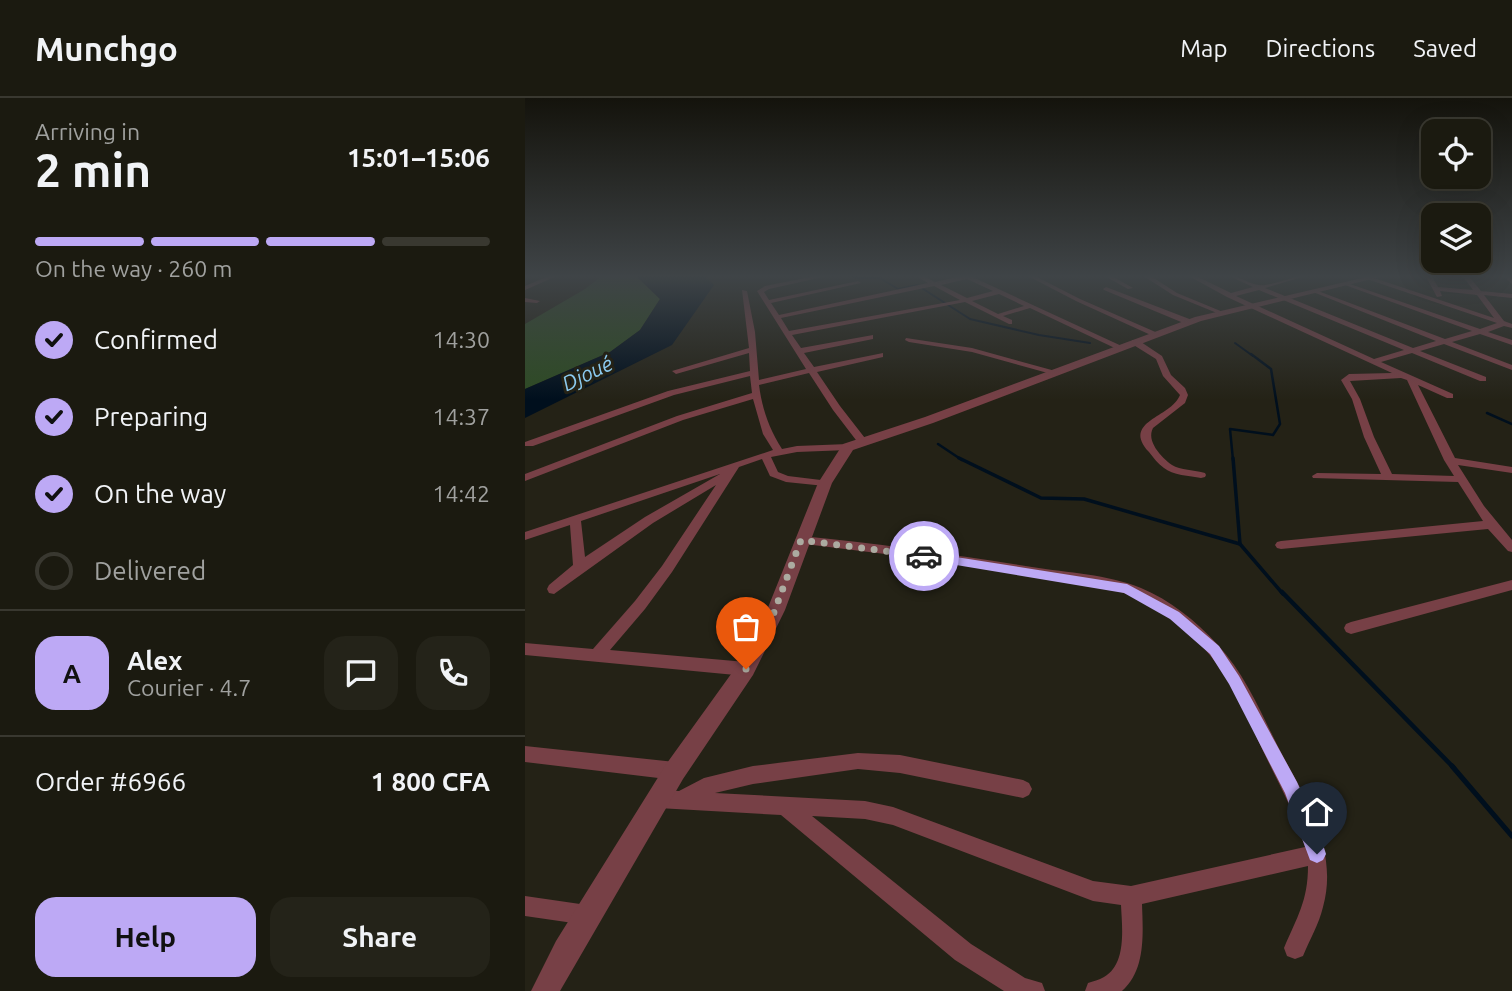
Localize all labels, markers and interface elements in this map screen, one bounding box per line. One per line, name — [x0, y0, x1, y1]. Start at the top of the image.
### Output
text: Munchgo — [35, 30, 178, 67]
text: Map — [1180, 35, 1227, 62]
text: Directions — [1265, 35, 1375, 62]
text: Saved — [1413, 35, 1477, 62]
text: Arriving in — [35, 119, 140, 144]
map controls — [1421, 119, 1491, 273]
button: locate — [1421, 119, 1491, 189]
text: 15:01–15:06 — [347, 143, 490, 172]
text: 2 min — [35, 144, 151, 196]
button: layers — [1421, 203, 1491, 273]
text: On the way · 260 m — [35, 256, 232, 281]
icon: check — [35, 321, 73, 359]
text: Confirmed — [94, 325, 218, 354]
text: 14:30 — [432, 327, 490, 352]
water label: Djoué — [558, 350, 617, 395]
icon: check — [35, 398, 73, 436]
text: Preparing — [94, 402, 208, 431]
text: 14:37 — [432, 404, 490, 429]
icon: check — [35, 475, 73, 513]
text: On the way — [94, 479, 226, 508]
text: 14:42 — [432, 481, 490, 506]
courier — [889, 521, 959, 591]
icon: car — [905, 537, 943, 575]
text: Delivered — [94, 556, 206, 585]
pin — [716, 597, 776, 669]
icon: bag — [727, 608, 765, 646]
button: chat — [324, 636, 398, 710]
button: phone — [416, 636, 490, 710]
text: Alex — [127, 646, 182, 675]
text: A — [63, 659, 81, 688]
text: Courier · 4.7 — [127, 675, 251, 700]
text: Order #6966 — [35, 767, 186, 796]
text: 1 800 CFA — [371, 767, 490, 796]
pin — [1287, 782, 1347, 854]
icon: home — [1298, 793, 1336, 831]
button: Help — [35, 897, 256, 977]
button: Share — [270, 897, 490, 977]

